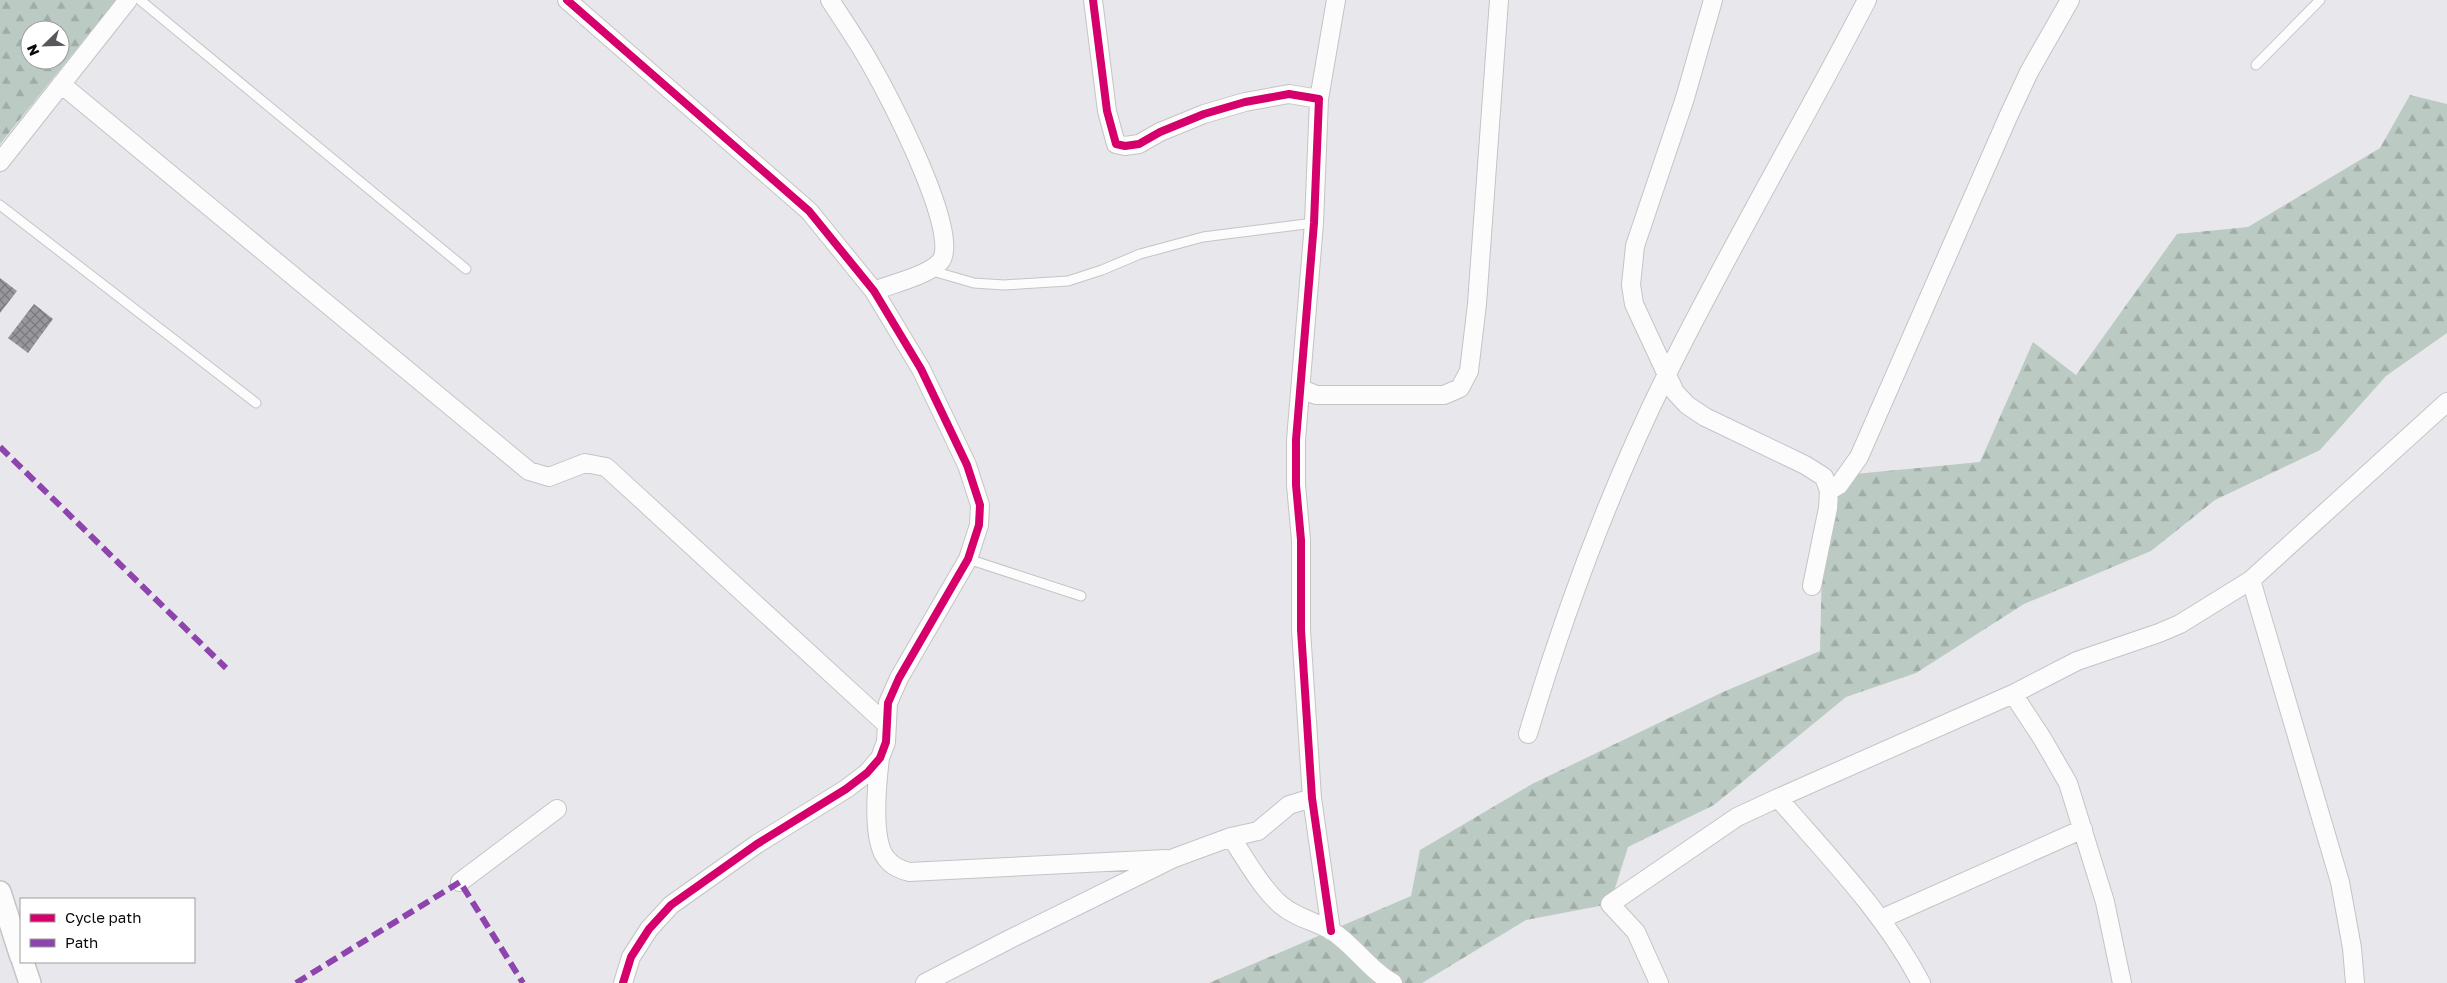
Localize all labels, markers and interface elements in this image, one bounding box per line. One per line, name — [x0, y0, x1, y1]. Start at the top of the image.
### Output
north arrow — [20, 20, 70, 70]
text: N — [23, 42, 42, 58]
legend — [20, 898, 195, 963]
text: Cycle path — [65, 908, 141, 926]
text: Path — [65, 933, 98, 951]

